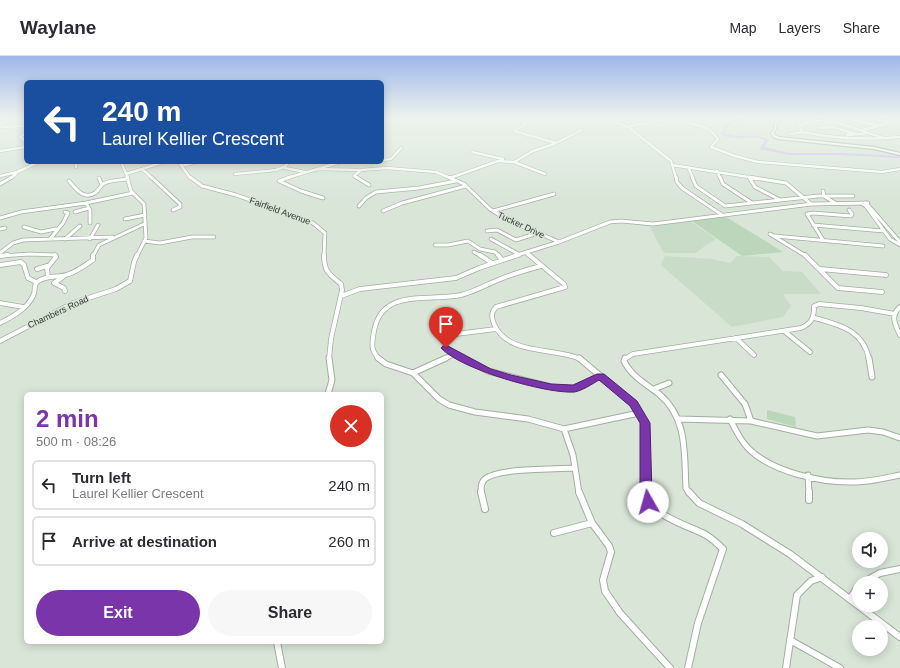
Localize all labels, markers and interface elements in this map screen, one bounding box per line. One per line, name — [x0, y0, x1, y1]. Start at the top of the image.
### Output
text: Waylane — [20, 17, 96, 38]
text: Map — [729, 20, 757, 36]
text: Layers — [779, 20, 821, 36]
text: Share — [843, 20, 880, 36]
icon: left — [36, 96, 88, 148]
text: 240 m — [102, 96, 181, 127]
text: Laurel Kellier Crescent — [102, 129, 284, 149]
street label: Fairfield Avenue — [248, 195, 312, 227]
street label: Tucker Drive — [496, 210, 546, 240]
street label: Chambers Road — [26, 294, 90, 330]
pin — [429, 307, 463, 348]
icon: arrive — [435, 313, 457, 335]
text: 2 min — [36, 405, 99, 432]
button: close — [330, 405, 372, 447]
text: 500 m · 08:26 — [36, 434, 116, 449]
text: Turn left — [72, 469, 131, 486]
icon: left — [38, 474, 60, 496]
text: 240 m — [328, 477, 370, 494]
position arrow — [627, 481, 669, 523]
text: Laurel Kellier Crescent — [72, 486, 204, 501]
icon: arrive — [38, 530, 60, 552]
map controls — [852, 532, 888, 656]
button: sound — [852, 532, 888, 568]
text: Arrive at destination — [72, 533, 217, 550]
text: 260 m — [328, 533, 370, 550]
button: + — [852, 576, 888, 612]
button: Exit — [36, 590, 200, 636]
button: Share — [208, 590, 372, 636]
button: − — [852, 620, 888, 656]

